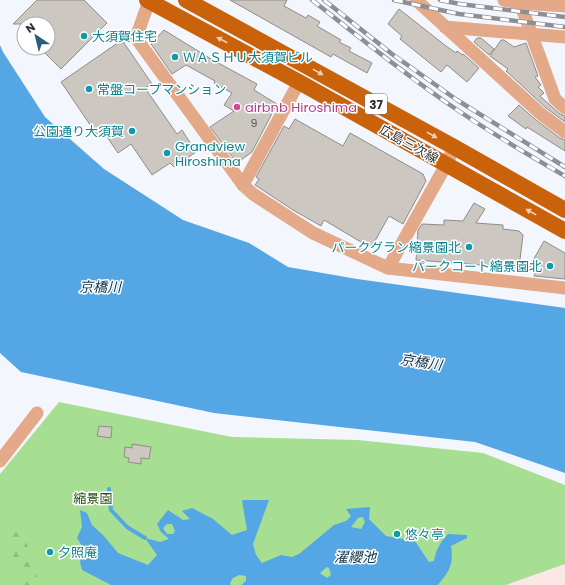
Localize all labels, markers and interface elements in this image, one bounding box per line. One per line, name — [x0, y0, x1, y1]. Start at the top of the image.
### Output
north arrow — [16, 16, 56, 56]
text: N — [22, 19, 38, 37]
place label: 大須賀住宅 — [92, 27, 157, 46]
marker: 大須賀住宅 — [79, 31, 89, 41]
one-way arrow — [216, 37, 228, 44]
place label: ＷＡＳＨＵ大須賀ビル — [183, 48, 313, 67]
marker: ＷＡＳＨＵ大須賀ビル — [170, 52, 180, 62]
one-way arrow — [312, 69, 324, 75]
place label: 常盤コープマンション — [97, 80, 226, 99]
marker: 常盤コープマンション — [84, 84, 94, 94]
road number: 37 — [365, 94, 387, 114]
place label: airbnb Hiroshima — [245, 98, 357, 117]
marker: airbnb Hiroshima — [232, 102, 242, 112]
house number: 9 — [251, 115, 258, 131]
street label: 広島三次線 — [376, 120, 442, 168]
place label: 公園通り大須賀 — [33, 122, 124, 141]
marker: 公園通り大須賀 — [127, 126, 137, 136]
one-way arrow — [426, 131, 438, 138]
place label: Grandview Hiroshima — [175, 137, 245, 171]
marker: Grandview Hiroshima — [162, 148, 172, 158]
one-way arrow — [525, 209, 537, 216]
place label: パークグラン縮景園北 — [332, 238, 461, 257]
marker: パークグラン縮景園北 — [464, 242, 474, 252]
place label: パークコート縮景園北 — [412, 257, 542, 276]
marker: パークコート縮景園北 — [545, 261, 555, 271]
water label: 京橋川 — [79, 277, 123, 297]
water label: 京橋川 — [399, 349, 445, 375]
park label: 縮景園 — [73, 489, 113, 508]
place label: 悠々亭 — [405, 525, 444, 544]
marker: 悠々亭 — [392, 529, 402, 539]
place label: 夕照庵 — [58, 543, 97, 562]
marker: 夕照庵 — [45, 547, 55, 557]
water label: 濯纓池 — [334, 547, 378, 567]

